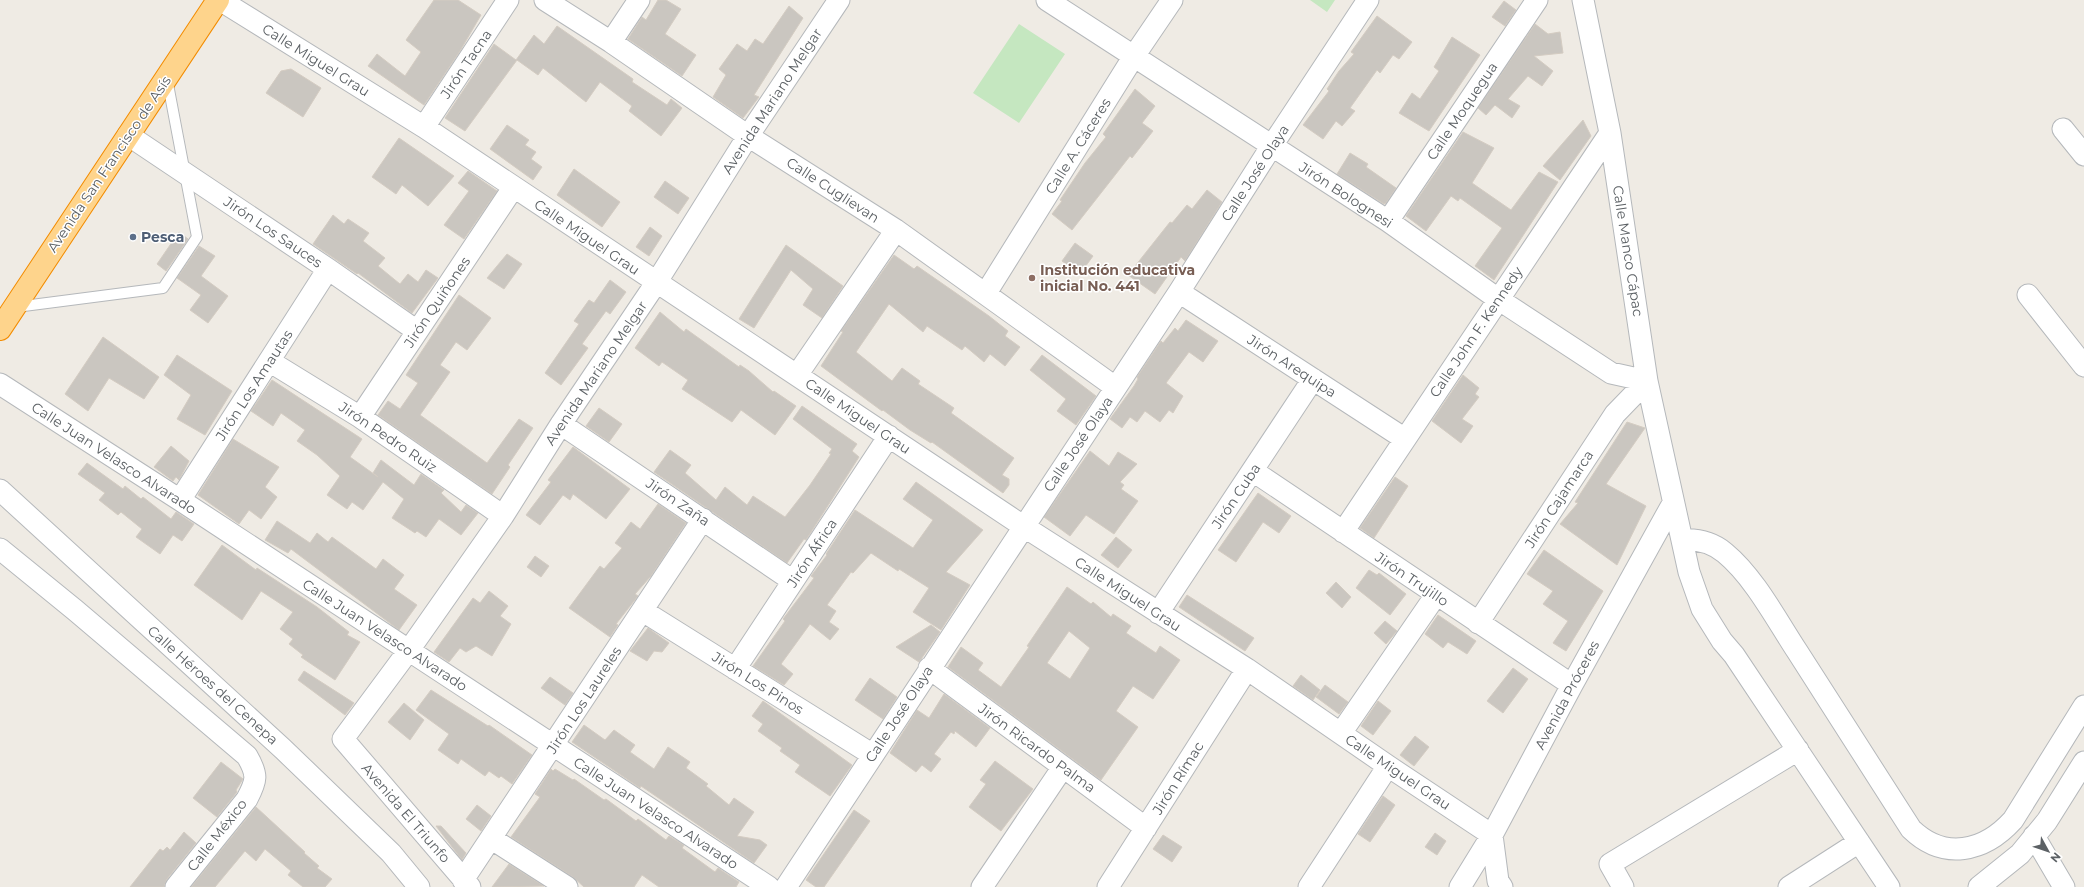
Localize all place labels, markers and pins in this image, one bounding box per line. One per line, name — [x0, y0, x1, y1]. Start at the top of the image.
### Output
place label: Pesca — [141, 228, 184, 246]
marker: Pesca — [128, 232, 138, 242]
place label: Institución educativa inicial No. 441 — [1040, 261, 1195, 295]
marker: Institución educativa inicial No. 441 — [1027, 273, 1037, 283]

